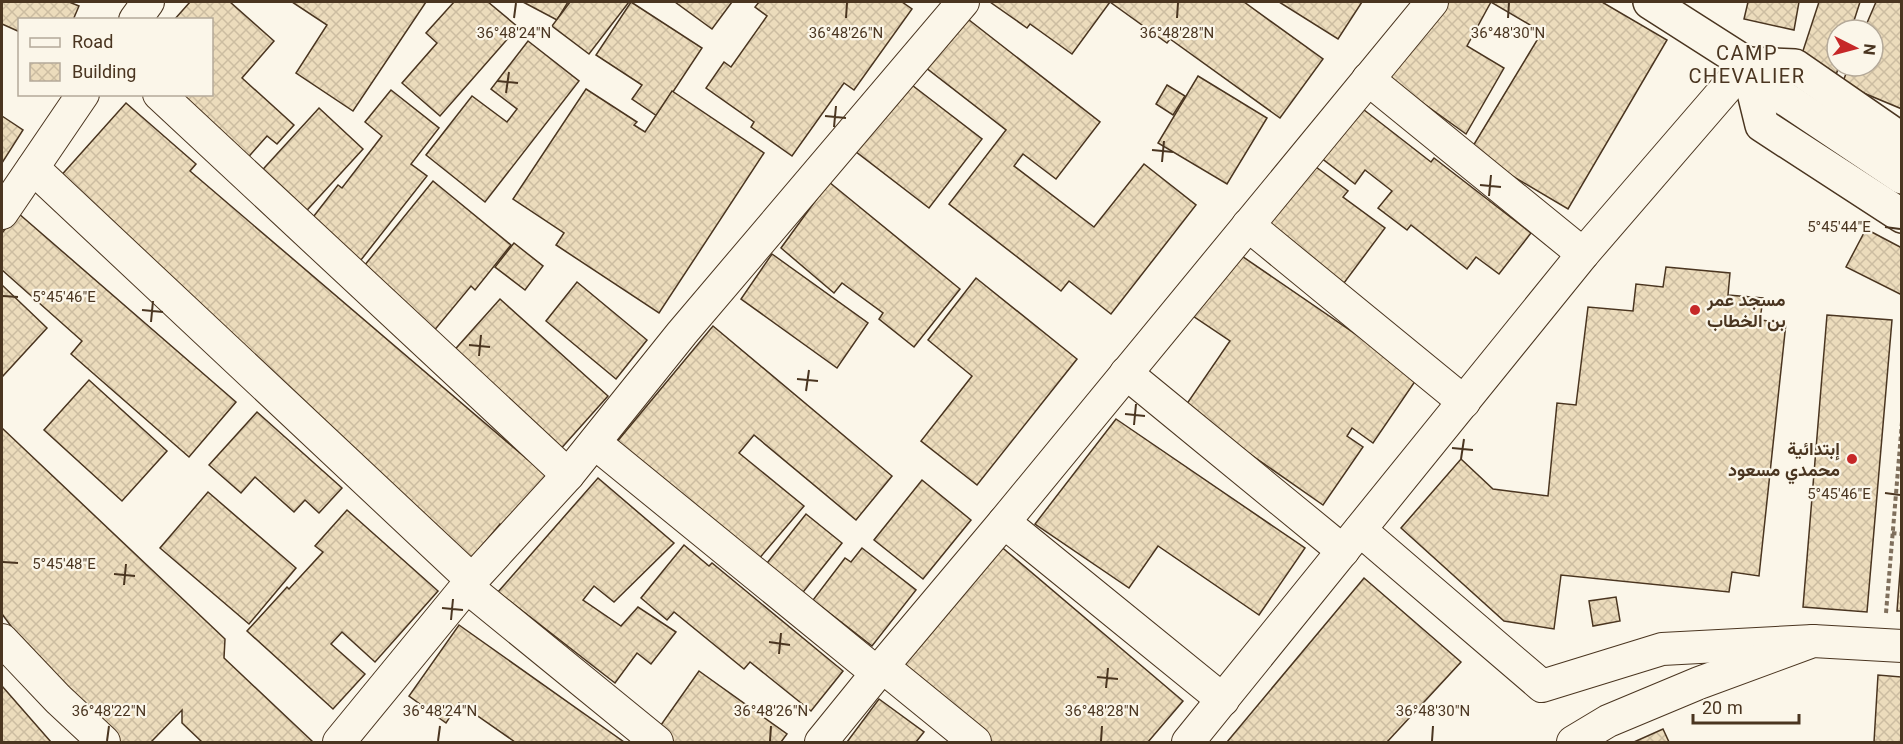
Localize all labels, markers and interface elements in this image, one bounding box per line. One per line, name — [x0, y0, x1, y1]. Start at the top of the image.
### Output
legend — [18, 18, 213, 96]
north arrow — [1825, 18, 1885, 78]
text: 36°48'24"N — [477, 23, 551, 46]
text: 36°48'26"N — [809, 23, 883, 46]
text: 36°48'28"N — [1140, 23, 1214, 46]
text: 36°48'30"N — [1471, 23, 1545, 46]
text: Road — [72, 30, 113, 58]
district label: CAMP CHEVALIER — [1688, 39, 1806, 94]
text: N — [1854, 42, 1880, 56]
text: Building — [72, 60, 136, 88]
text: 5°45'44"E — [1807, 217, 1871, 240]
text: 5°45'46"E — [32, 287, 96, 310]
place label: مسجد عمر بن الخطاب — [1706, 288, 1786, 337]
marker: مسجد عمر بن الخطاب — [1688, 303, 1702, 317]
place label: إبتدائية محمدي مسعود — [1728, 437, 1840, 486]
marker: إبتدائية محمدي مسعود — [1845, 452, 1859, 466]
text: 5°45'46"E — [1807, 484, 1871, 507]
text: 5°45'48"E — [32, 554, 96, 577]
scale bar — [1693, 687, 1800, 725]
text: 20 m — [1702, 696, 1743, 724]
text: 36°48'22"N — [72, 701, 146, 724]
text: 36°48'24"N — [403, 701, 477, 724]
text: 36°48'26"N — [734, 701, 808, 724]
text: 36°48'28"N — [1065, 701, 1139, 724]
text: 36°48'30"N — [1396, 701, 1470, 724]

